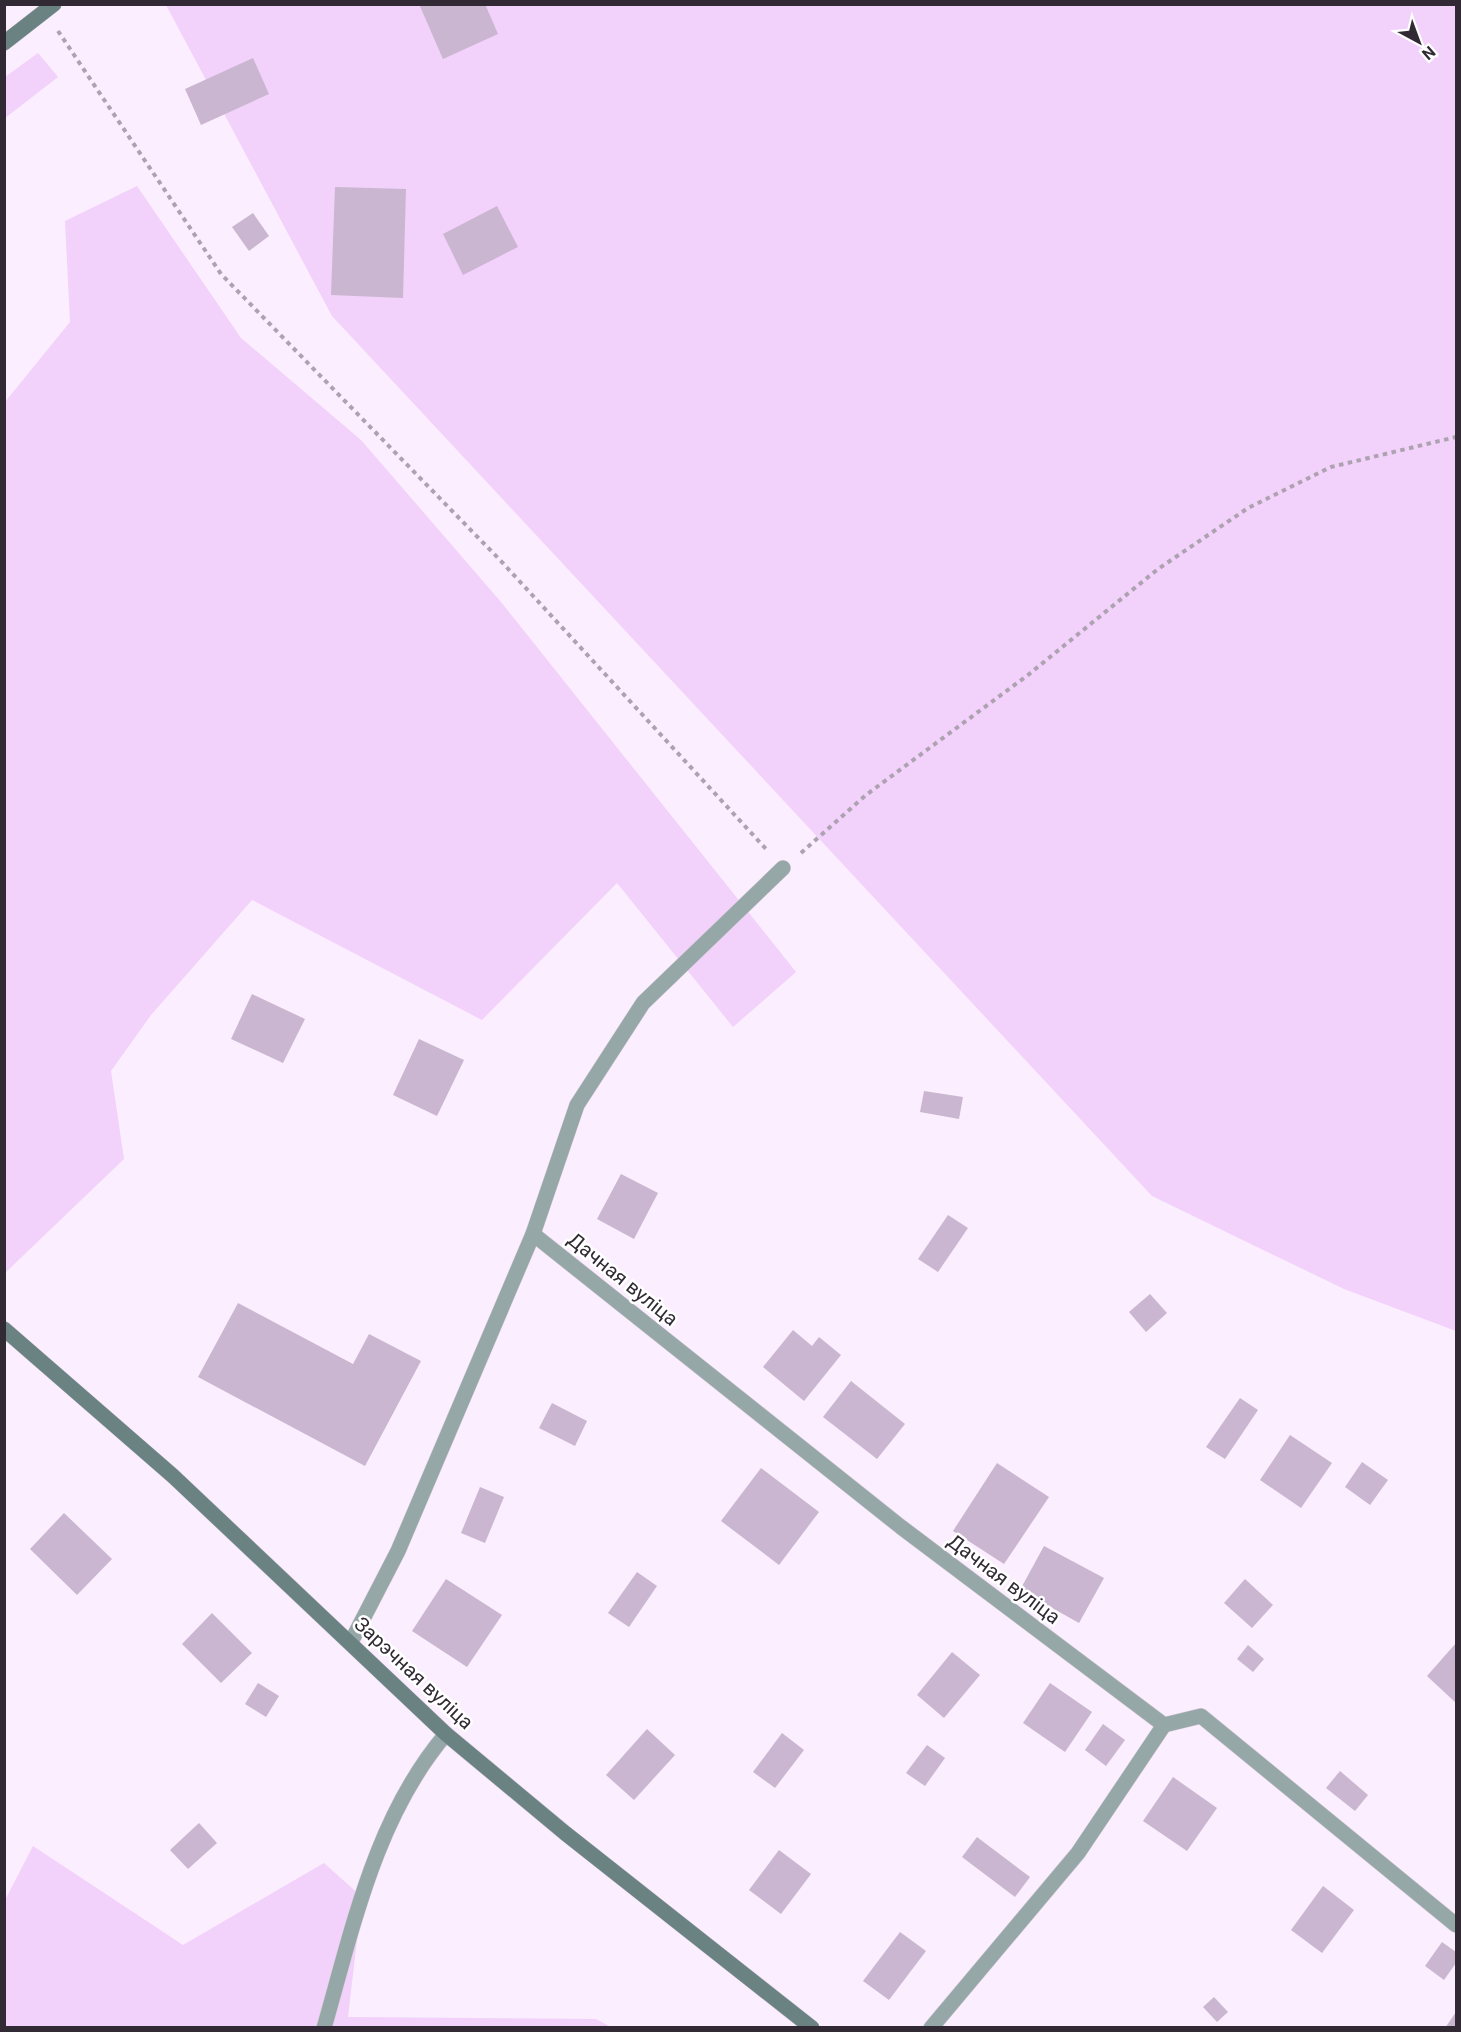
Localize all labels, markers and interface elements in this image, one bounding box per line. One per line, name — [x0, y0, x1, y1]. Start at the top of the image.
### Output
north arrow — [1389, 12, 1449, 72]
text: N — [1418, 42, 1439, 64]
street label: Дачная вуліца — [563, 1227, 683, 1331]
street label: Дачная вуліца — [943, 1529, 1065, 1629]
street label: Зарэчная вуліца — [350, 1612, 478, 1734]

